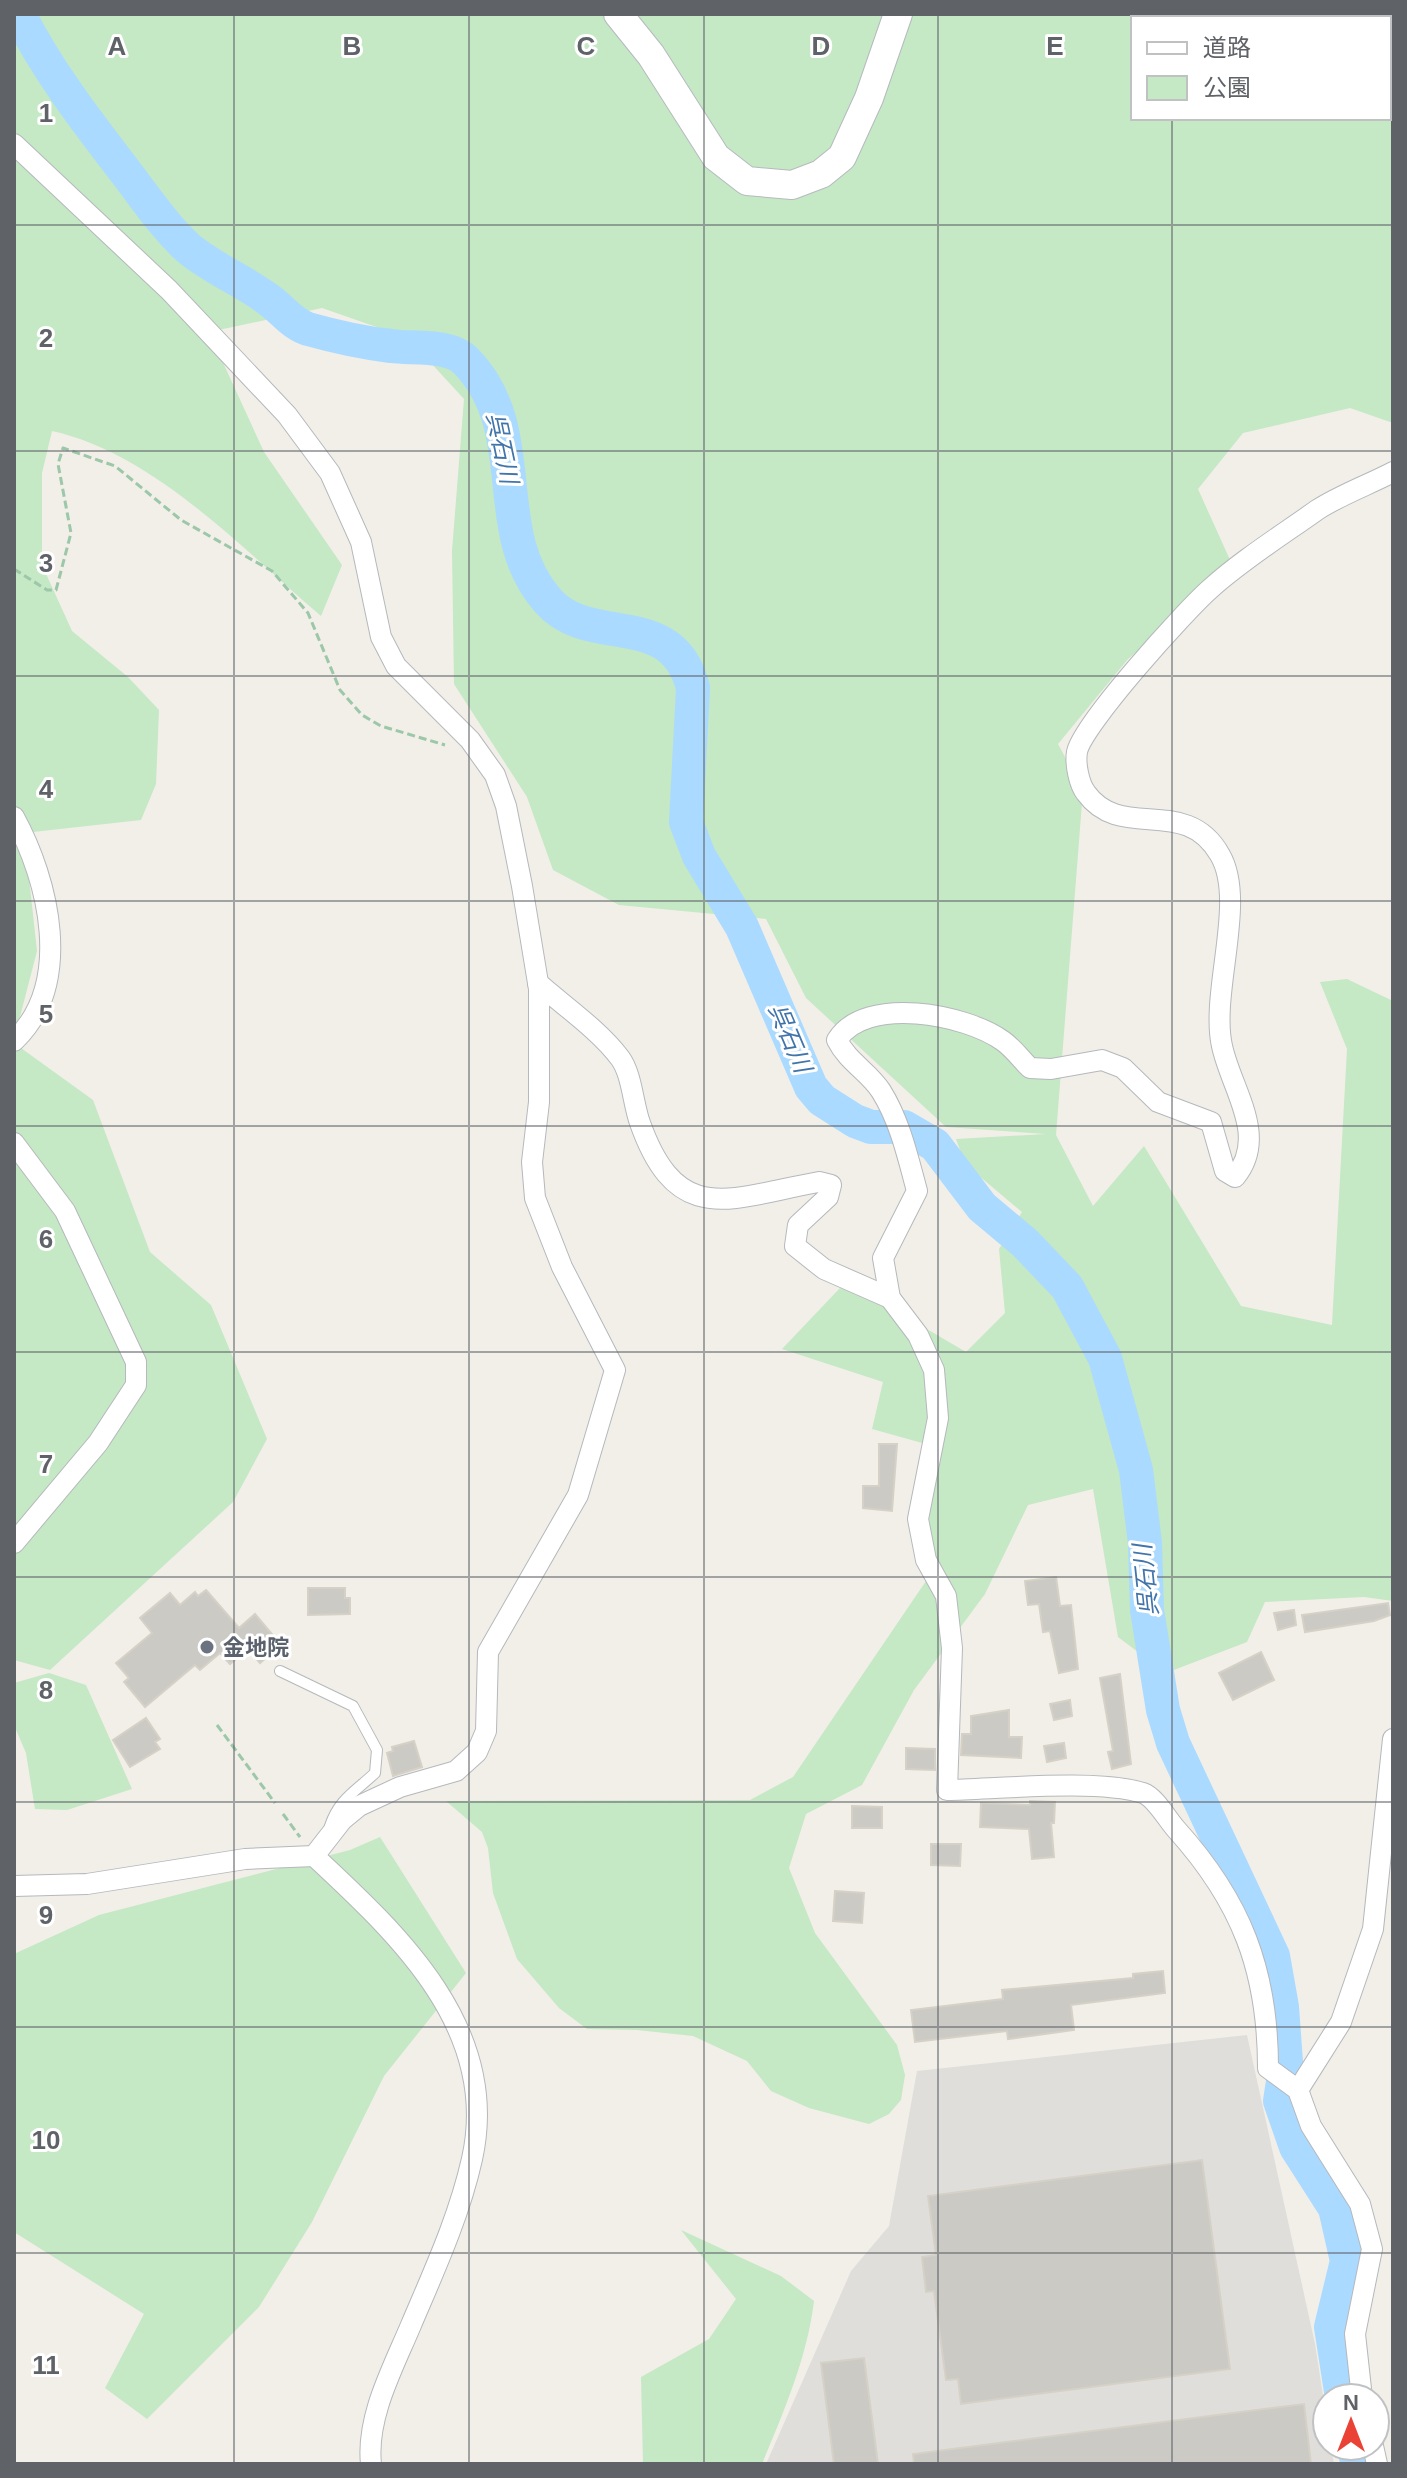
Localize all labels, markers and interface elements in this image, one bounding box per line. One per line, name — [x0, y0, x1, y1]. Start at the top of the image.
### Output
legend — [1131, 16, 1391, 120]
text: A — [108, 31, 127, 61]
text: B — [343, 31, 361, 61]
text: C — [577, 31, 596, 61]
text: D — [812, 31, 830, 61]
text: E — [1046, 31, 1064, 61]
text: 道路 — [1203, 34, 1251, 61]
text: 公園 — [1203, 74, 1251, 101]
text: 1 — [39, 98, 53, 128]
text: 2 — [39, 323, 53, 353]
water label: 呉石川 — [482, 410, 524, 489]
text: 3 — [39, 548, 53, 578]
text: 4 — [39, 774, 54, 804]
text: 5 — [39, 999, 53, 1029]
water label: 呉石川 — [764, 999, 818, 1079]
text: 6 — [39, 1224, 53, 1254]
text: 7 — [39, 1449, 53, 1479]
water label: 呉石川 — [1128, 1540, 1163, 1617]
place label: 金地院 — [223, 1635, 289, 1660]
marker: 金地院 — [198, 1638, 216, 1656]
text: 8 — [39, 1675, 53, 1705]
text: 9 — [39, 1900, 53, 1930]
text: 10 — [32, 2125, 60, 2155]
text: 11 — [32, 2350, 60, 2380]
north arrow — [1311, 2382, 1391, 2462]
text: N — [1343, 2390, 1359, 2415]

